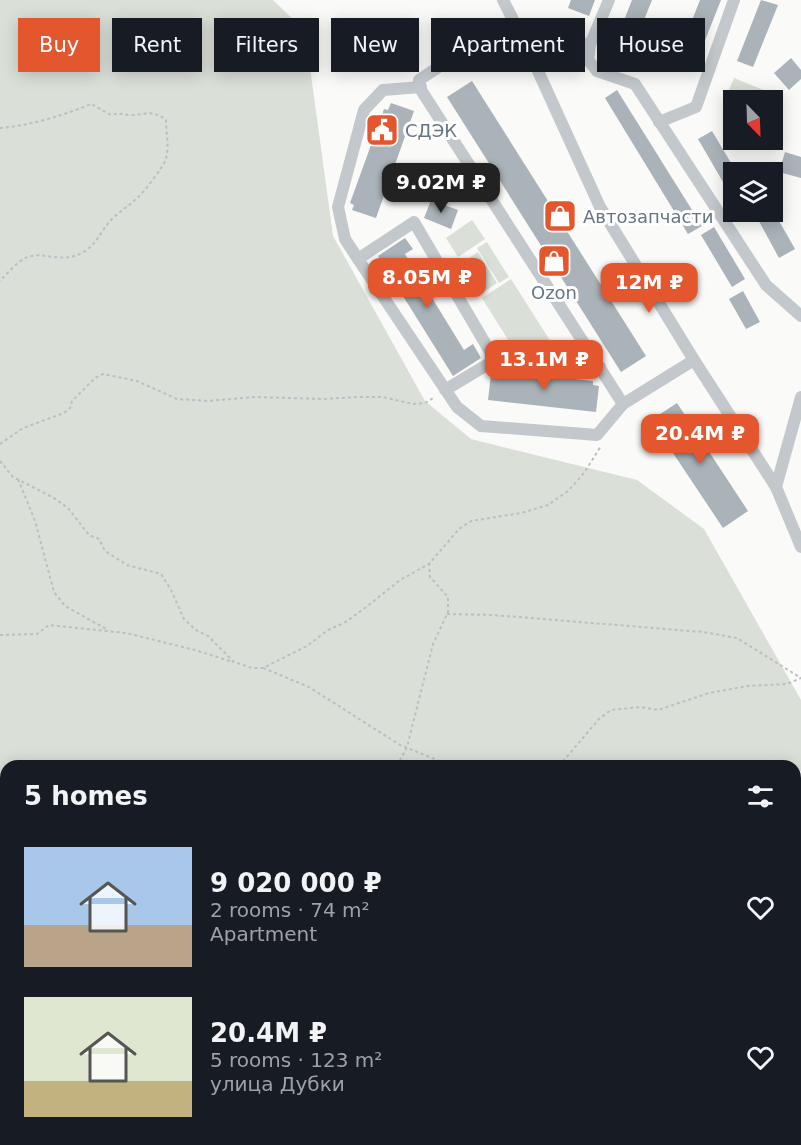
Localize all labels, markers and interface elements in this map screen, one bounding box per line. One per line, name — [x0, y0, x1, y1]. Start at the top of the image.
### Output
chip: Buy — [18, 18, 100, 72]
chip: Rent — [112, 18, 202, 72]
chip: Filters — [214, 18, 319, 72]
chip: New — [331, 18, 419, 72]
chip: Apartment — [431, 18, 585, 72]
chip: House — [597, 18, 705, 72]
north arrow — [723, 90, 783, 150]
map controls — [723, 90, 783, 222]
public building icon: СДЭК — [364, 112, 400, 148]
place label: СДЭК — [405, 120, 457, 141]
button: layers — [723, 162, 783, 222]
pin: 9.02M ₽ — [386, 163, 496, 214]
text: 9.02M ₽ — [396, 170, 486, 194]
shop icon: Автозапчасти — [542, 198, 578, 234]
place label: Автозапчасти — [583, 206, 714, 227]
shop icon: Ozon — [536, 243, 572, 279]
pin: 8.05M ₽ — [372, 258, 482, 309]
pin: 12M ₽ — [607, 263, 691, 314]
text: 8.05M ₽ — [382, 265, 472, 289]
text: 12M ₽ — [615, 270, 683, 294]
place label: Ozon — [531, 282, 577, 303]
pin: 13.1M ₽ — [489, 340, 599, 391]
text: 13.1M ₽ — [499, 347, 589, 371]
pin: 20.4M ₽ — [645, 414, 755, 465]
text: 20.4M ₽ — [655, 421, 745, 445]
icon: filters — [744, 780, 777, 813]
text: 5 homes — [24, 781, 148, 811]
text: 9 020 000 ₽ — [210, 868, 382, 898]
icon: home — [72, 871, 144, 943]
icon: heart — [744, 891, 777, 924]
text: 2 rooms · 74 m² — [210, 898, 370, 922]
text: Apartment — [210, 922, 317, 946]
text: 20.4M ₽ — [210, 1018, 327, 1048]
icon: home — [72, 1021, 144, 1093]
icon: heart — [744, 1041, 777, 1074]
text: 5 rooms · 123 m² — [210, 1048, 382, 1072]
text: улица Дубки — [210, 1072, 345, 1096]

